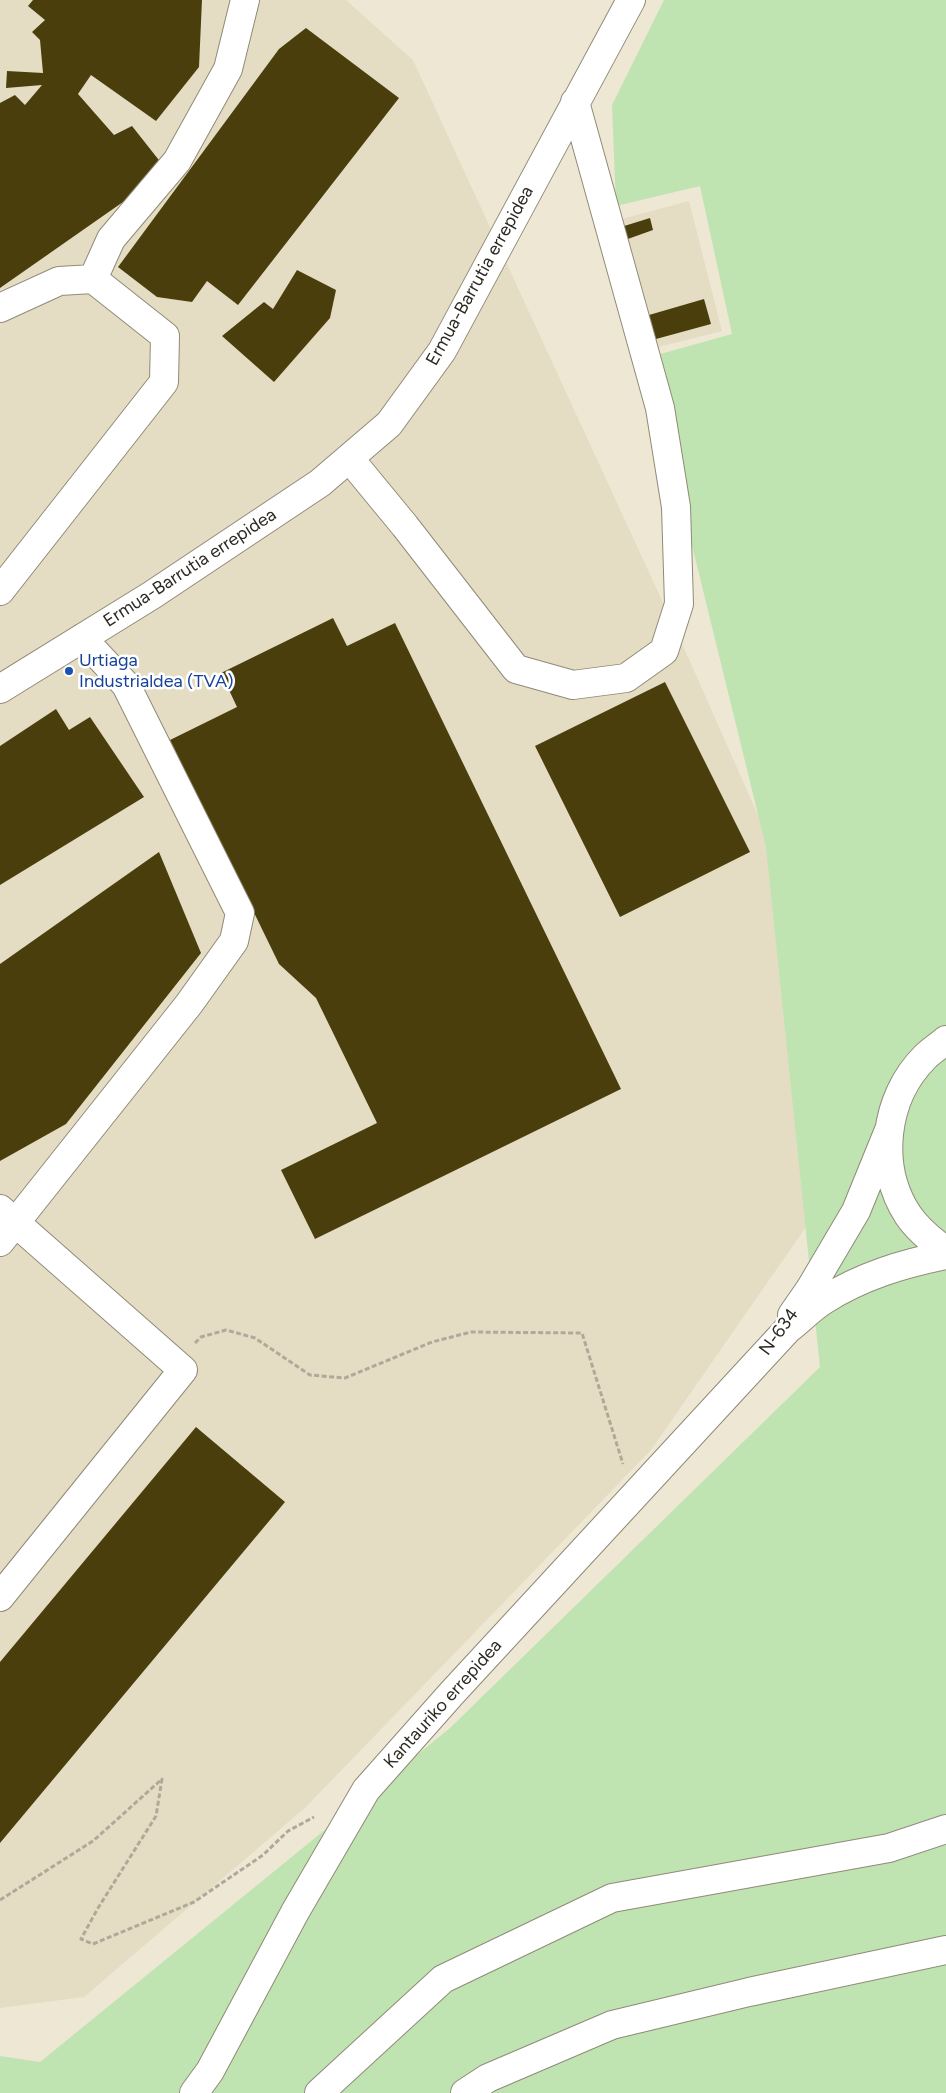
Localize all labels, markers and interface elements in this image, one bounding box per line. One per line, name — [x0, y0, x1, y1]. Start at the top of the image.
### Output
street label: Ermua-Barrutia errepidea — [422, 182, 538, 370]
street label: Ermua-Barrutia errepidea — [99, 504, 281, 632]
place label: Urtiaga Industrialdea (TVA) — [79, 650, 234, 692]
marker: Urtiaga Industrialdea (TVA) — [63, 665, 75, 677]
street label: N-634 — [755, 1304, 803, 1360]
street label: Kantauriko errepidea — [379, 1635, 507, 1773]

